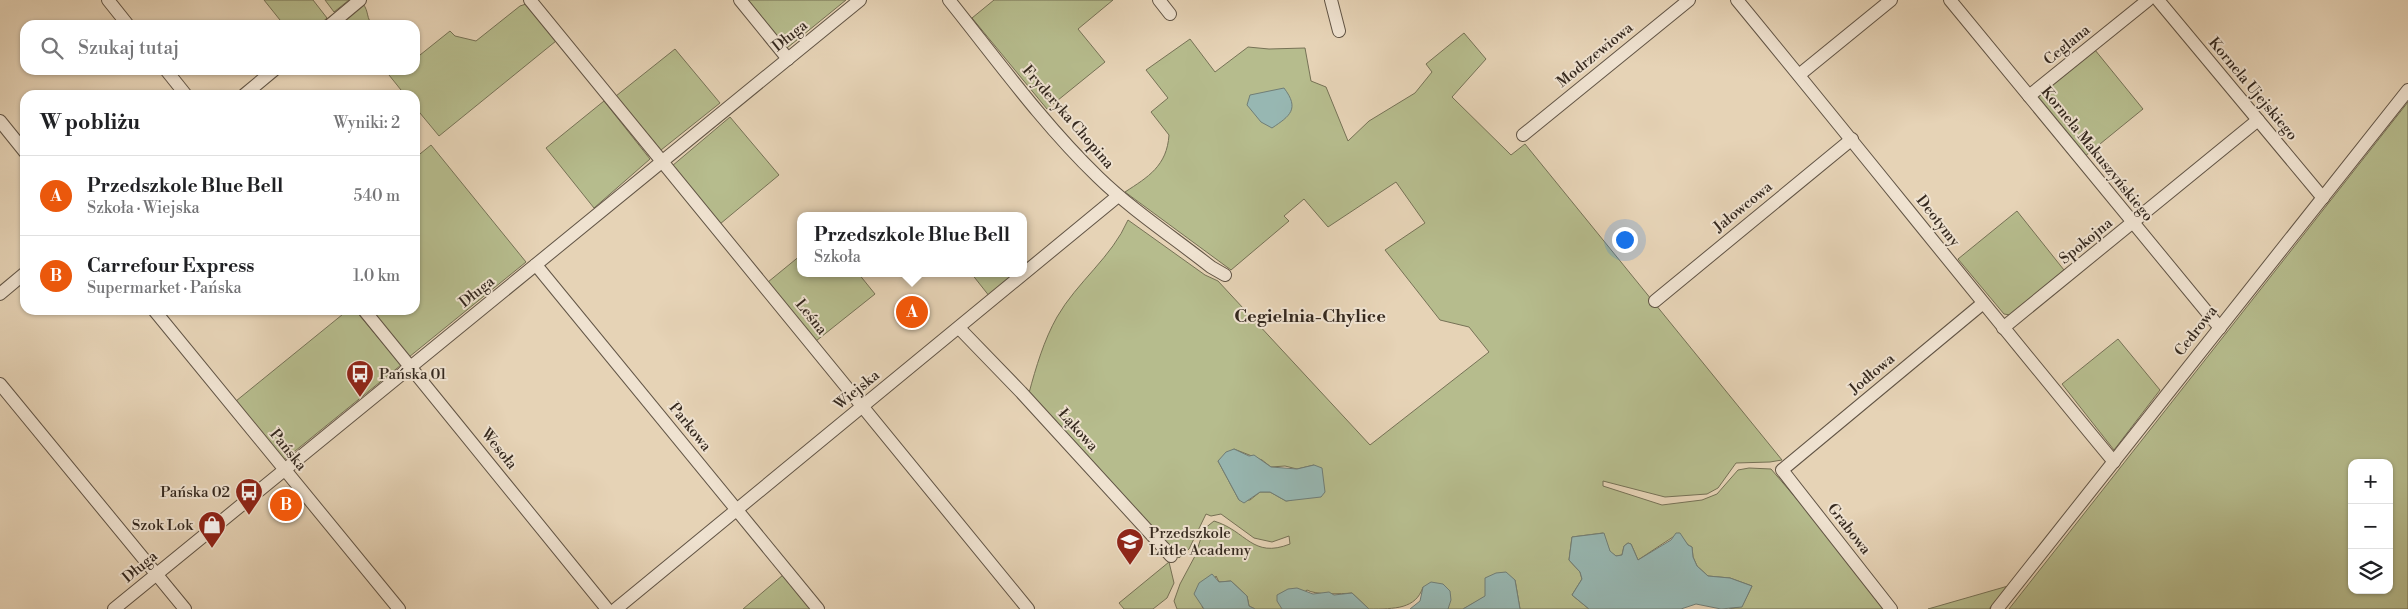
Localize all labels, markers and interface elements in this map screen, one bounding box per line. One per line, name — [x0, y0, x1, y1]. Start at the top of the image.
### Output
street label: Długa — [768, 16, 812, 56]
street label: Modrzewiowa — [1553, 18, 1637, 92]
search box — [20, 20, 420, 75]
street label: Ceglana — [2040, 20, 2094, 69]
icon: search — [38, 34, 66, 62]
street label: Kornela Ujejskiego — [2204, 34, 2302, 144]
text: Szukaj tutaj — [78, 36, 179, 60]
street label: Fryderyka Chopina — [1018, 61, 1118, 173]
street label: Kornela Makuszyńskiego — [2037, 83, 2157, 225]
text: W pobliżu — [40, 110, 140, 136]
text: Wyniki: 2 — [334, 113, 400, 133]
text: Przedszkole Blue Bell — [87, 174, 283, 198]
street label: Jałowcowa — [1709, 177, 1777, 237]
text: A — [50, 186, 62, 206]
text: 540 m — [353, 186, 400, 206]
street label: Deotymy — [1912, 191, 1965, 251]
text: Szkoła · Wiejska — [87, 198, 200, 218]
popup — [797, 212, 1027, 277]
street label: Spokojna — [2055, 213, 2117, 268]
text: Przedszkole Blue Bell — [814, 223, 1010, 247]
your location — [1612, 227, 1638, 253]
text: Szkoła — [814, 247, 861, 267]
text: Carrefour Express — [87, 254, 255, 278]
text: B — [50, 266, 62, 286]
text: 1.0 km — [353, 266, 400, 286]
street label: Długa — [455, 272, 499, 312]
text: Supermarket · Pańska — [87, 278, 242, 298]
pin: A — [896, 293, 928, 331]
street label: Leśna — [791, 295, 831, 339]
street label: Cedrowa — [2170, 302, 2222, 360]
district label: Cegielnia-Chylice — [1234, 305, 1386, 328]
street label: Jodłowa — [1844, 349, 1899, 399]
bus stop icon: Pańska 01 — [345, 359, 375, 398]
place label: Pańska 01 — [379, 365, 447, 384]
street label: Wiejska — [830, 366, 884, 415]
street label: Parkowa — [665, 399, 716, 456]
street label: Łąkowa — [1054, 405, 1103, 456]
street label: Wesoła — [476, 424, 522, 474]
street label: Pańska — [265, 425, 311, 475]
map controls — [2348, 459, 2393, 594]
button: + — [2348, 459, 2393, 504]
bus stop icon: Pańska 02 — [234, 477, 264, 516]
place label: Pańska 02 — [160, 483, 230, 502]
pin: B — [270, 486, 302, 524]
street label: Grabowa — [1823, 500, 1875, 559]
button: − — [2348, 504, 2393, 549]
shop icon: Szok Lok — [197, 510, 227, 549]
place label: Szok Lok — [132, 516, 194, 535]
place label: Przedszkole Little Academy — [1149, 524, 1252, 560]
school or university icon: Przedszkole Little Academy — [1115, 527, 1145, 566]
street label: Długa — [119, 547, 162, 587]
button: layers — [2348, 549, 2393, 594]

